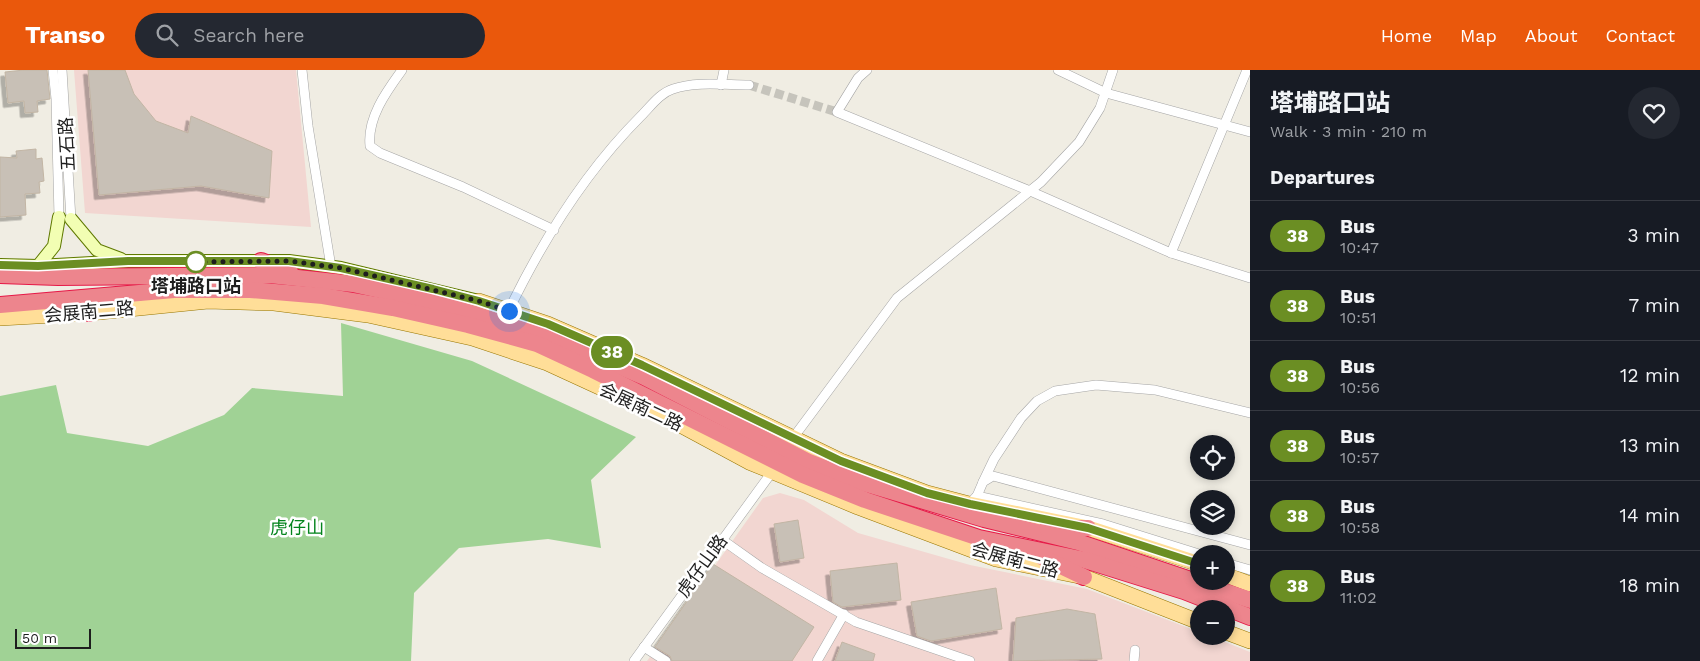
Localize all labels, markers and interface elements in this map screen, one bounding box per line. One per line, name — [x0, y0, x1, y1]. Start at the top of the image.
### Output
search box — [135, 13, 485, 58]
text: Transo — [25, 21, 105, 49]
icon: search — [153, 21, 181, 49]
text: Search here — [193, 24, 305, 47]
text: Home — [1381, 25, 1432, 46]
text: Map — [1460, 25, 1497, 46]
text: About — [1525, 25, 1577, 46]
text: Contact — [1605, 25, 1675, 46]
button: heart — [1628, 87, 1680, 139]
text: 塔埔路口站 — [1270, 89, 1390, 117]
street label: 五石路 — [55, 117, 78, 172]
text: Walk · 3 min · 210 m — [1270, 122, 1427, 141]
text: Departures — [1270, 166, 1375, 189]
text: Bus — [1340, 215, 1375, 238]
text: 3 min — [1628, 224, 1680, 247]
text: 38 — [1287, 225, 1308, 246]
text: 10:47 — [1340, 238, 1379, 257]
marker: 塔埔路口站 — [185, 251, 207, 273]
place label: 塔埔路口站 — [151, 275, 241, 296]
text: Bus — [1340, 285, 1375, 308]
text: 7 min — [1629, 294, 1680, 317]
text: 38 — [1287, 295, 1308, 316]
street label: 会展南二路 — [43, 297, 135, 326]
your location — [497, 299, 522, 324]
text: 10:51 — [1340, 308, 1376, 327]
line badge: 38 — [590, 336, 634, 368]
text: 38 — [601, 341, 623, 362]
text: Bus — [1340, 355, 1375, 378]
text: 12 min — [1620, 364, 1680, 387]
text: 38 — [1287, 365, 1308, 386]
street label: 会展南二路 — [596, 378, 686, 435]
text: 10:56 — [1340, 378, 1380, 397]
text: Bus — [1340, 425, 1375, 448]
text: 13 min — [1620, 434, 1680, 457]
map controls — [1190, 435, 1235, 645]
button: locate — [1190, 435, 1235, 480]
text: 38 — [1287, 435, 1308, 456]
text: 10:57 — [1340, 448, 1379, 467]
button: layers — [1190, 490, 1235, 535]
text: Bus — [1340, 495, 1375, 518]
text: 14 min — [1620, 504, 1680, 527]
text: 38 — [1287, 505, 1308, 526]
park label: 虎仔山 — [270, 517, 324, 538]
text: 10:58 — [1340, 518, 1380, 537]
street label: 虎仔山路 — [672, 530, 731, 601]
street label: 会展南二路 — [969, 538, 1061, 581]
button: + — [1190, 545, 1235, 590]
text: Bus — [1340, 565, 1375, 588]
text: 18 min — [1619, 574, 1680, 597]
text: 38 — [1287, 575, 1308, 596]
text: 11:02 — [1340, 588, 1377, 607]
button: − — [1190, 600, 1235, 645]
scale bar — [15, 626, 91, 649]
text: 50 m — [22, 630, 57, 646]

